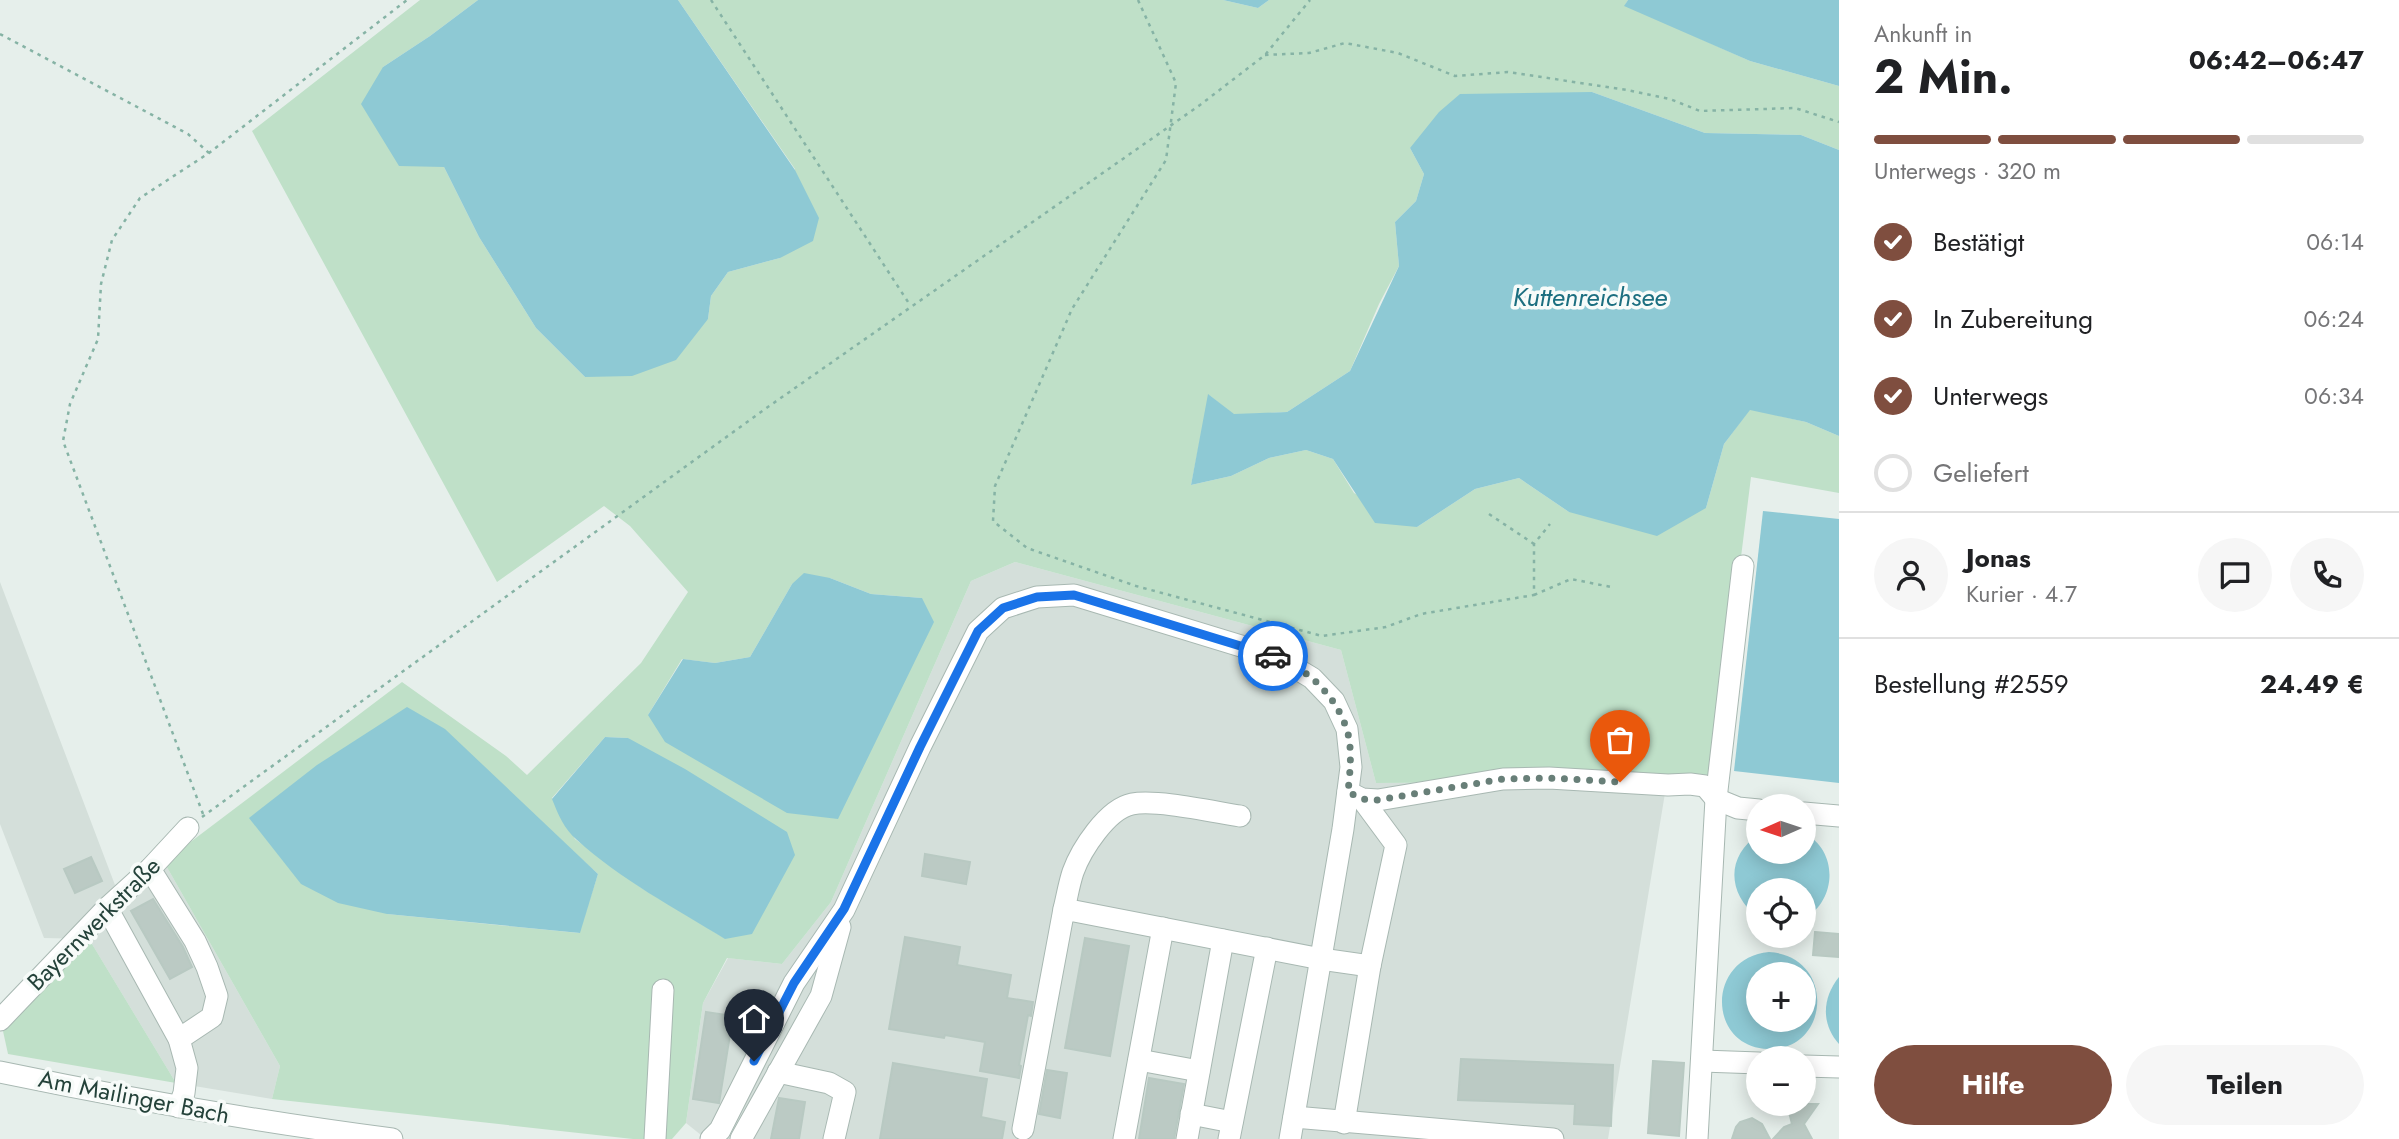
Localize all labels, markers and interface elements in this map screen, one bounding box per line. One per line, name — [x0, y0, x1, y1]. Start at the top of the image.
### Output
text: Ankunft in — [1874, 17, 1972, 51]
text: 06:42–06:47 — [2189, 41, 2364, 79]
text: 2 Min. — [1874, 44, 2013, 110]
text: Unterwegs · 320 m — [1874, 154, 2061, 188]
icon: check — [1874, 223, 1912, 261]
text: Bestätigt — [1933, 223, 2024, 261]
text: 06:14 — [2306, 225, 2364, 259]
water label: Kuttenreichsee — [1513, 278, 1667, 316]
icon: check — [1874, 300, 1912, 338]
text: In Zubereitung — [1933, 300, 2093, 338]
text: 06:24 — [2304, 302, 2364, 336]
icon: check — [1874, 377, 1912, 415]
text: Unterwegs — [1933, 377, 2048, 415]
text: 06:34 — [2304, 379, 2364, 413]
text: Geliefert — [1933, 454, 2029, 492]
button: person — [1874, 538, 1948, 612]
button: chat — [2198, 538, 2272, 612]
button: phone — [2290, 538, 2364, 612]
text: Jonas — [1966, 539, 2031, 577]
text: Kurier · 4.7 — [1966, 577, 2077, 611]
courier — [1238, 621, 1308, 691]
icon: car — [1254, 637, 1292, 675]
text: Bestellung #2559 — [1874, 665, 2069, 703]
text: 24.49 € — [2260, 665, 2364, 703]
pin — [1590, 710, 1650, 782]
icon: bag — [1601, 721, 1639, 759]
north arrow — [1746, 794, 1816, 864]
map controls — [1746, 794, 1816, 1116]
street label: Bayernwerkstraße — [19, 849, 168, 998]
button: locate — [1746, 878, 1816, 948]
button: + — [1746, 962, 1816, 1032]
pin — [724, 989, 784, 1061]
icon: home — [735, 1000, 773, 1038]
button: Hilfe — [1874, 1045, 2112, 1125]
button: Teilen — [2126, 1045, 2364, 1125]
button: − — [1746, 1046, 1816, 1116]
street label: Am Mailinger Bach — [36, 1061, 233, 1132]

